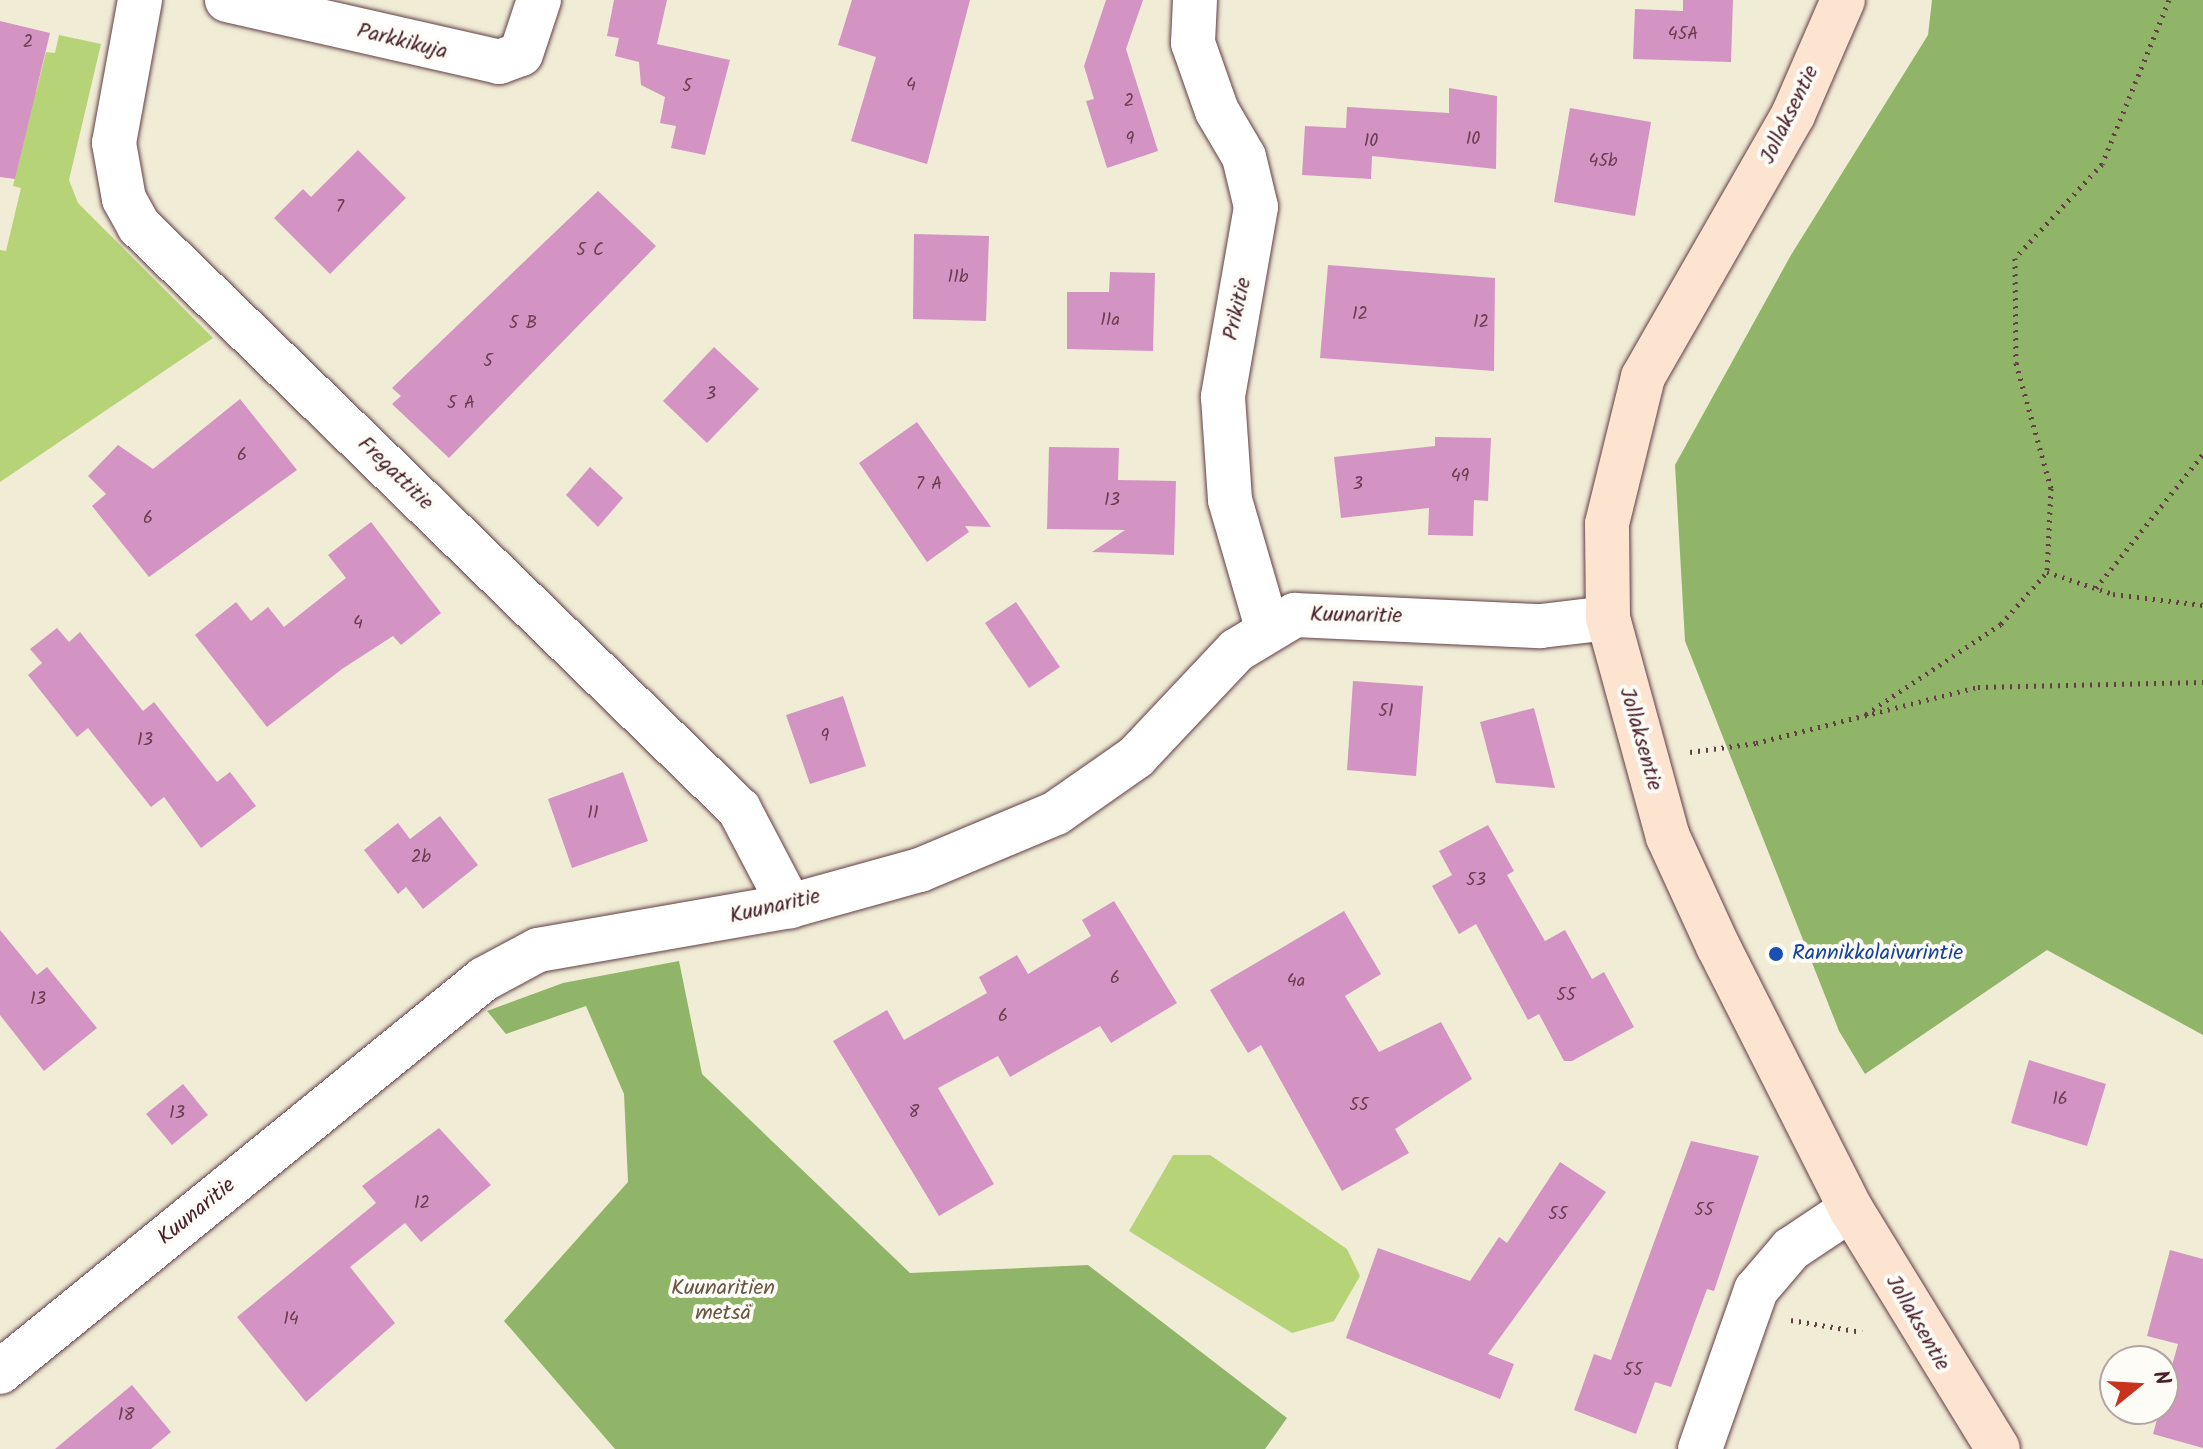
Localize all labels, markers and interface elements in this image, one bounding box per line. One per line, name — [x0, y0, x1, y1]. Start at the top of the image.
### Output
street label: Parkkikuja — [354, 18, 450, 66]
house number: 45A — [1668, 24, 1698, 46]
house number: 2 — [23, 32, 33, 54]
street label: Jollaksentie — [1755, 61, 1825, 169]
house number: 4 — [906, 75, 916, 97]
house number: 5 — [682, 76, 692, 98]
house number: 2 — [1124, 91, 1134, 113]
house number: 9 — [1126, 129, 1134, 151]
house number: 10 — [1466, 129, 1480, 151]
house number: 10 — [1364, 131, 1378, 153]
house number: 45b — [1588, 151, 1618, 173]
house number: 7 — [336, 197, 344, 219]
house number: 5 C — [576, 240, 604, 262]
house number: 11b — [948, 267, 968, 289]
street label: Prikitie — [1218, 275, 1258, 343]
house number: 12 — [1352, 304, 1368, 326]
house number: 11a — [1100, 310, 1120, 332]
house number: 12 — [1473, 312, 1489, 334]
house number: 5 B — [509, 313, 537, 335]
house number: 5 — [483, 351, 493, 373]
house number: 3 — [706, 384, 716, 406]
house number: 5 A — [447, 393, 475, 415]
street label: Fregattitie — [352, 431, 438, 517]
house number: 6 — [237, 445, 247, 467]
house number: 49 — [1451, 466, 1469, 488]
house number: 7 A — [916, 474, 942, 496]
house number: 3 — [1353, 474, 1363, 496]
house number: 13 — [1104, 490, 1120, 512]
house number: 6 — [143, 508, 153, 530]
street label: Kuunaritie — [1310, 602, 1402, 630]
house number: 4 — [353, 613, 363, 635]
street label: Jollaksentie — [1613, 684, 1667, 794]
house number: 51 — [1378, 701, 1394, 723]
house number: 9 — [821, 726, 829, 748]
house number: 13 — [137, 730, 153, 752]
house number: 11 — [587, 803, 599, 825]
house number: 2b — [411, 847, 431, 869]
house number: 53 — [1466, 870, 1486, 892]
street label: Kuunaritie — [727, 884, 823, 930]
place label: Rannikkolaivurintie — [1792, 941, 1963, 967]
marker: Rannikkolaivurintie — [1767, 945, 1785, 963]
house number: 6 — [1110, 968, 1120, 990]
house number: 4a — [1287, 971, 1305, 993]
house number: 55 — [1556, 985, 1576, 1007]
house number: 13 — [30, 989, 46, 1011]
house number: 6 — [998, 1006, 1008, 1028]
house number: 16 — [2052, 1089, 2068, 1111]
house number: 55 — [1349, 1095, 1369, 1117]
house number: 8 — [909, 1102, 919, 1124]
house number: 13 — [169, 1103, 185, 1125]
street label: Kuunaritie — [153, 1173, 241, 1251]
house number: 12 — [414, 1193, 430, 1215]
house number: 55 — [1694, 1200, 1714, 1222]
house number: 55 — [1548, 1204, 1568, 1226]
street label: Jollaksentie — [1879, 1270, 1955, 1376]
park label: Kuunaritien metsä — [671, 1275, 775, 1326]
house number: 14 — [283, 1309, 299, 1331]
north arrow — [2099, 1345, 2179, 1425]
house number: 55 — [1623, 1360, 1643, 1382]
text: N — [2142, 1366, 2179, 1390]
house number: 18 — [118, 1405, 134, 1427]

